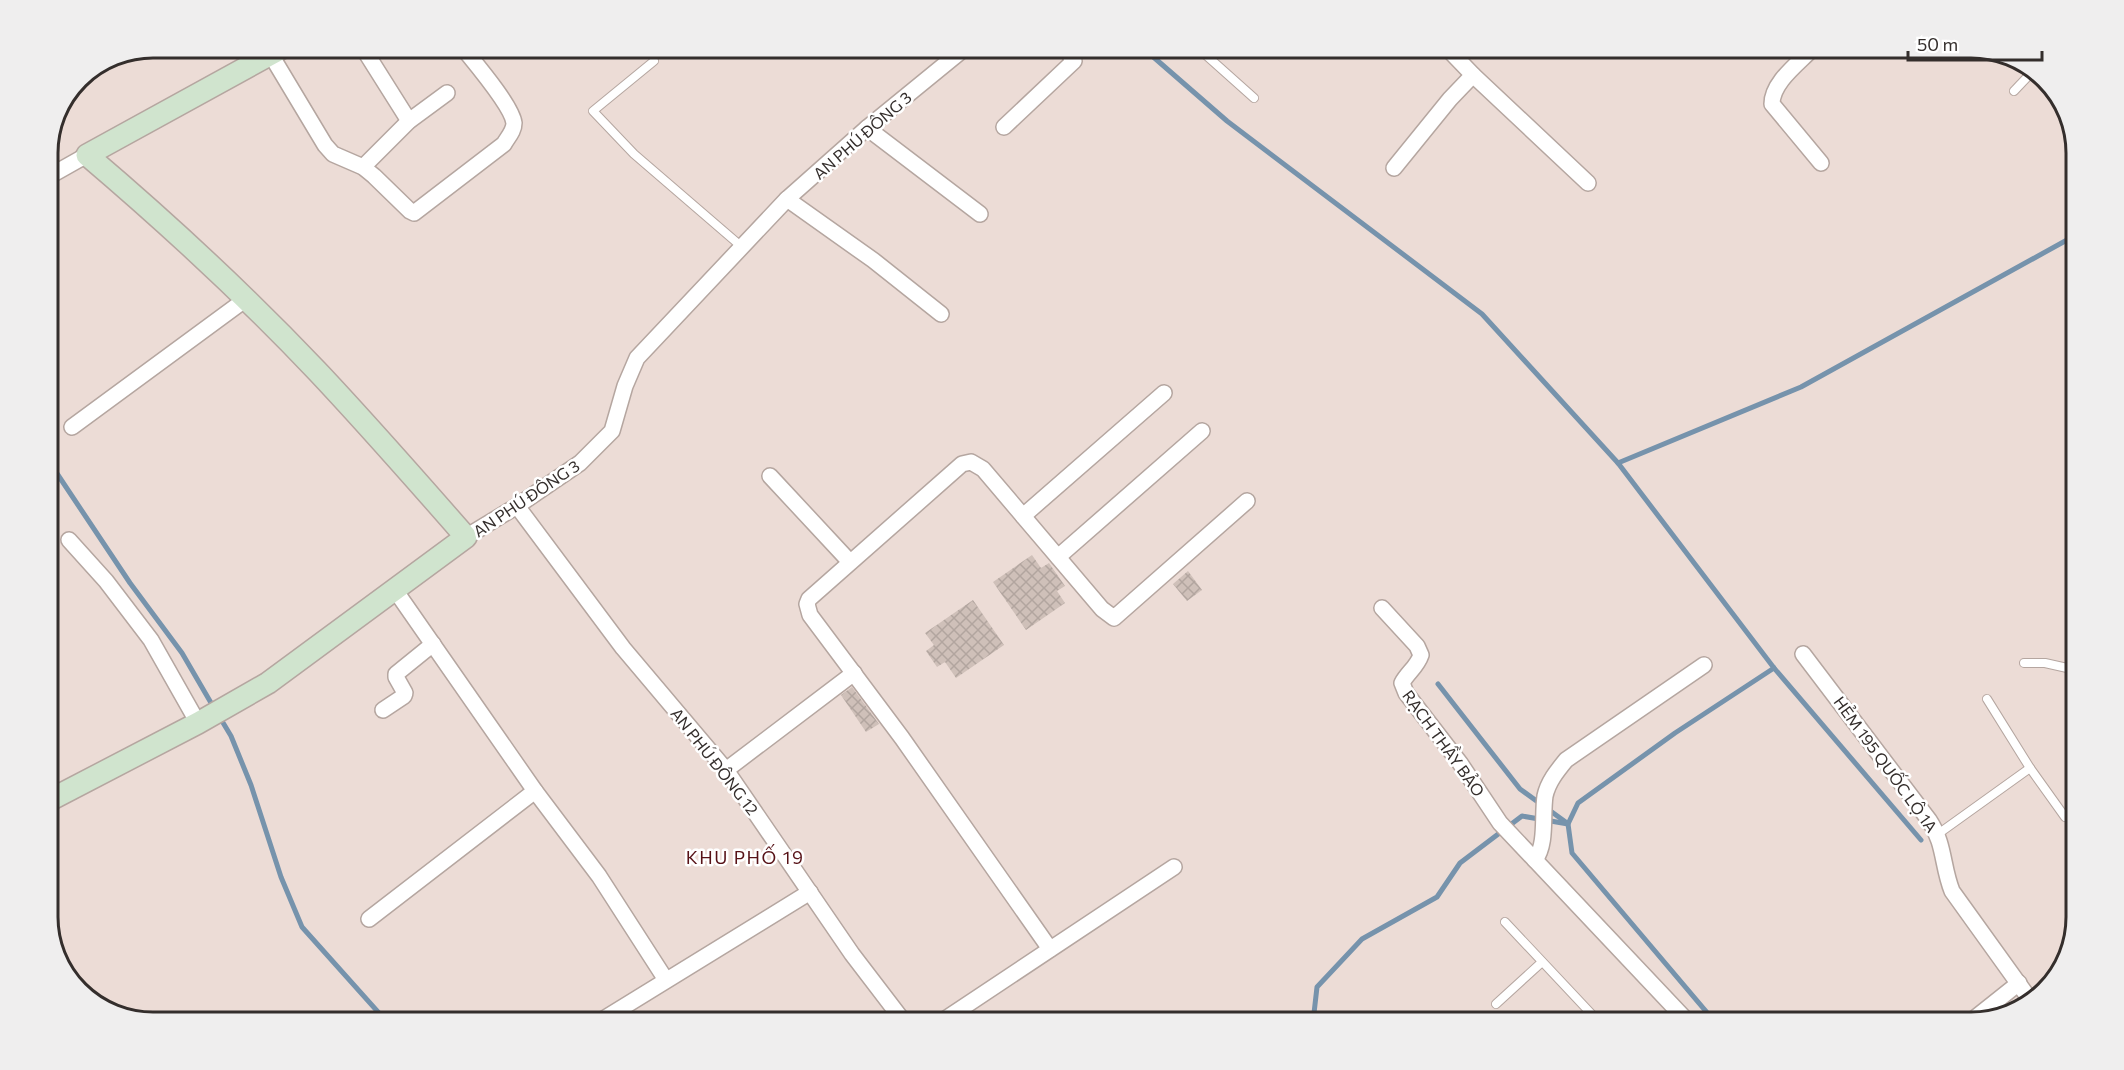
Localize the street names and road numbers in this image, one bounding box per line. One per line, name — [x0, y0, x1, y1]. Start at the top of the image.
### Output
street label: AN PHÚ ĐÔNG 3 — [809, 87, 915, 183]
street label: AN PHÚ ĐÔNG 3 — [469, 456, 583, 540]
street label: RẠCH THẦY BẢO — [1399, 685, 1491, 800]
street label: HẺM 195 QUỐC LỘ 1A — [1830, 691, 1943, 836]
street label: AN PHÚ ĐÔNG 12 — [667, 704, 763, 818]

